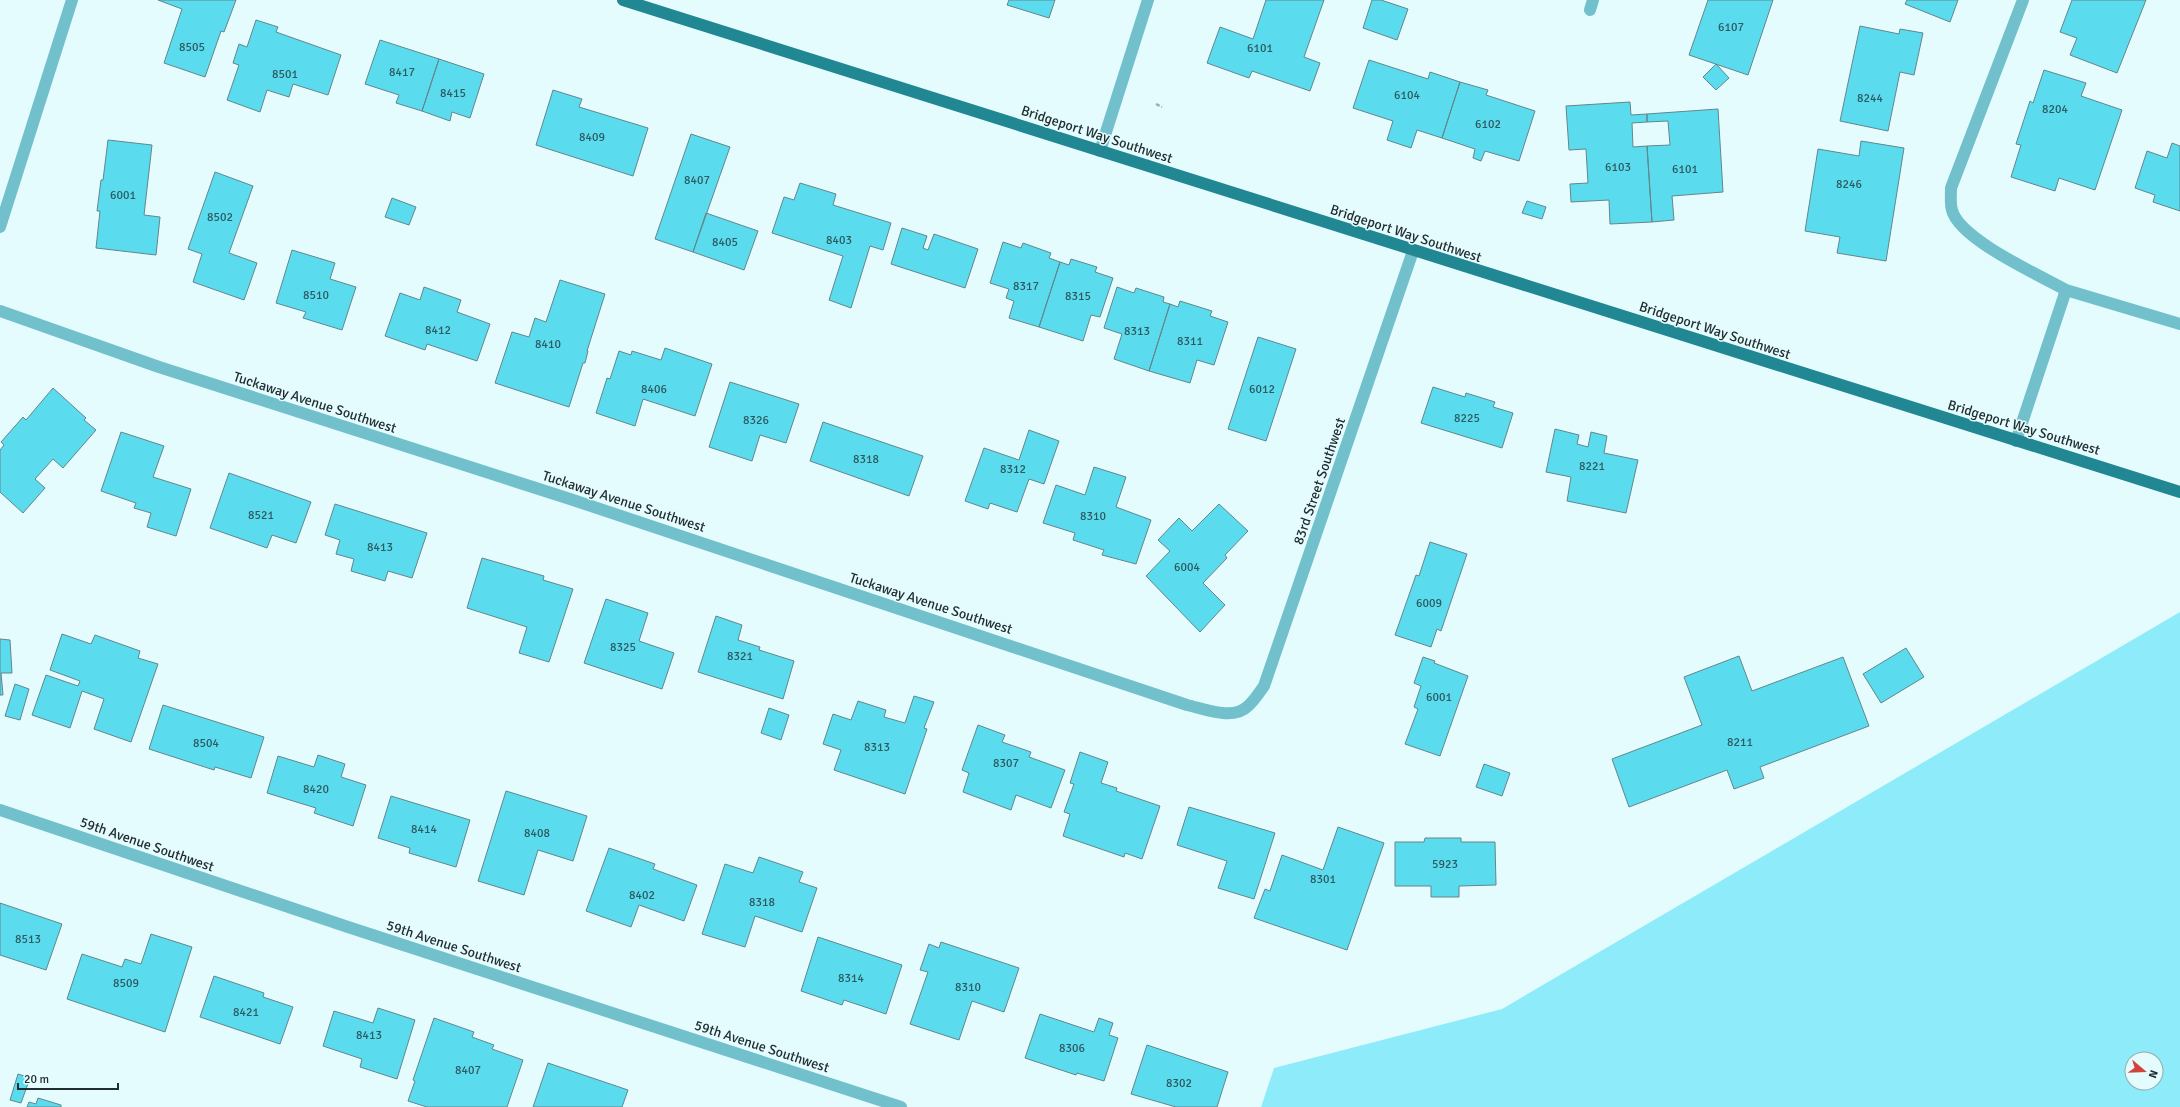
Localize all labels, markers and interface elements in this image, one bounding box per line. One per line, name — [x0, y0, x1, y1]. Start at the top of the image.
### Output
house number: 6107 — [1718, 20, 1744, 35]
house number: 8505 — [179, 40, 205, 55]
house number: 6101 — [1247, 41, 1273, 56]
house number: 8417 — [389, 65, 415, 80]
house number: 8501 — [272, 67, 298, 82]
house number: 8415 — [440, 86, 466, 101]
house number: 6104 — [1394, 88, 1420, 103]
house number: 8244 — [1857, 91, 1883, 106]
street label: Bridgeport Way Southwest — [1019, 102, 1175, 167]
house number: 8204 — [2042, 102, 2068, 117]
house number: 6102 — [1475, 117, 1501, 132]
house number: 8409 — [579, 130, 605, 145]
house number: 6103 — [1605, 160, 1631, 175]
house number: 6101 — [1672, 162, 1698, 177]
house number: 8407 — [684, 173, 710, 188]
house number: 8246 — [1836, 177, 1862, 192]
house number: 6001 — [110, 188, 136, 203]
street label: Bridgeport Way Southwest — [1328, 201, 1484, 266]
house number: 8502 — [207, 210, 233, 225]
house number: 8403 — [826, 233, 852, 248]
house number: 8405 — [712, 235, 738, 250]
house number: 8317 — [1013, 279, 1039, 294]
house number: 8510 — [303, 288, 329, 303]
house number: 8315 — [1065, 289, 1091, 304]
street label: Bridgeport Way Southwest — [1637, 298, 1793, 363]
house number: 8412 — [425, 323, 451, 338]
house number: 8313 — [1124, 324, 1150, 339]
house number: 8311 — [1177, 334, 1203, 349]
house number: 8410 — [535, 337, 561, 352]
street label: Tuckaway Avenue Southwest — [231, 368, 399, 437]
house number: 8406 — [641, 382, 667, 397]
house number: 6012 — [1249, 382, 1275, 397]
street label: Bridgeport Way Southwest — [1946, 396, 2102, 459]
house number: 8225 — [1454, 411, 1480, 426]
house number: 8326 — [743, 413, 769, 428]
street label: 83rd Street Southwest — [1290, 415, 1349, 547]
house number: 8318 — [853, 452, 879, 467]
house number: 8221 — [1579, 459, 1605, 474]
house number: 8312 — [1000, 462, 1026, 477]
street label: Tuckaway Avenue Southwest — [540, 467, 708, 536]
house number: 8521 — [248, 508, 274, 523]
house number: 8310 — [1080, 509, 1106, 524]
house number: 8413 — [367, 540, 393, 555]
house number: 6004 — [1174, 560, 1200, 575]
street label: Tuckaway Avenue Southwest — [847, 569, 1015, 638]
house number: 6009 — [1416, 596, 1442, 611]
house number: 8325 — [610, 640, 636, 655]
house number: 8321 — [727, 649, 753, 664]
house number: 6001 — [1426, 690, 1452, 705]
house number: 8211 — [1727, 735, 1753, 750]
house number: 8504 — [193, 736, 219, 751]
house number: 8313 — [864, 740, 890, 755]
house number: 8307 — [993, 756, 1019, 771]
house number: 8420 — [303, 782, 329, 797]
street label: 59th Avenue Southwest — [78, 814, 216, 875]
house number: 8414 — [411, 822, 437, 837]
house number: 8408 — [524, 826, 550, 841]
house number: 5923 — [1432, 857, 1458, 872]
house number: 8301 — [1310, 872, 1336, 887]
house number: 8402 — [629, 888, 655, 903]
house number: 8318 — [749, 895, 775, 910]
street label: 59th Avenue Southwest — [384, 917, 523, 976]
house number: 8513 — [15, 932, 41, 947]
house number: 8314 — [838, 971, 864, 986]
house number: 8509 — [113, 976, 139, 991]
house number: 8310 — [955, 980, 981, 995]
house number: 8421 — [233, 1005, 259, 1020]
street label: 59th Avenue Southwest — [692, 1017, 831, 1076]
house number: 8413 — [356, 1028, 382, 1043]
house number: 8306 — [1059, 1041, 1085, 1056]
north arrow — [2124, 1051, 2164, 1091]
house number: 8407 — [455, 1063, 481, 1078]
scale bar — [18, 1065, 118, 1091]
text: N — [2146, 1068, 2160, 1080]
text: 20 m — [24, 1072, 49, 1087]
house number: 8302 — [1166, 1076, 1192, 1091]

